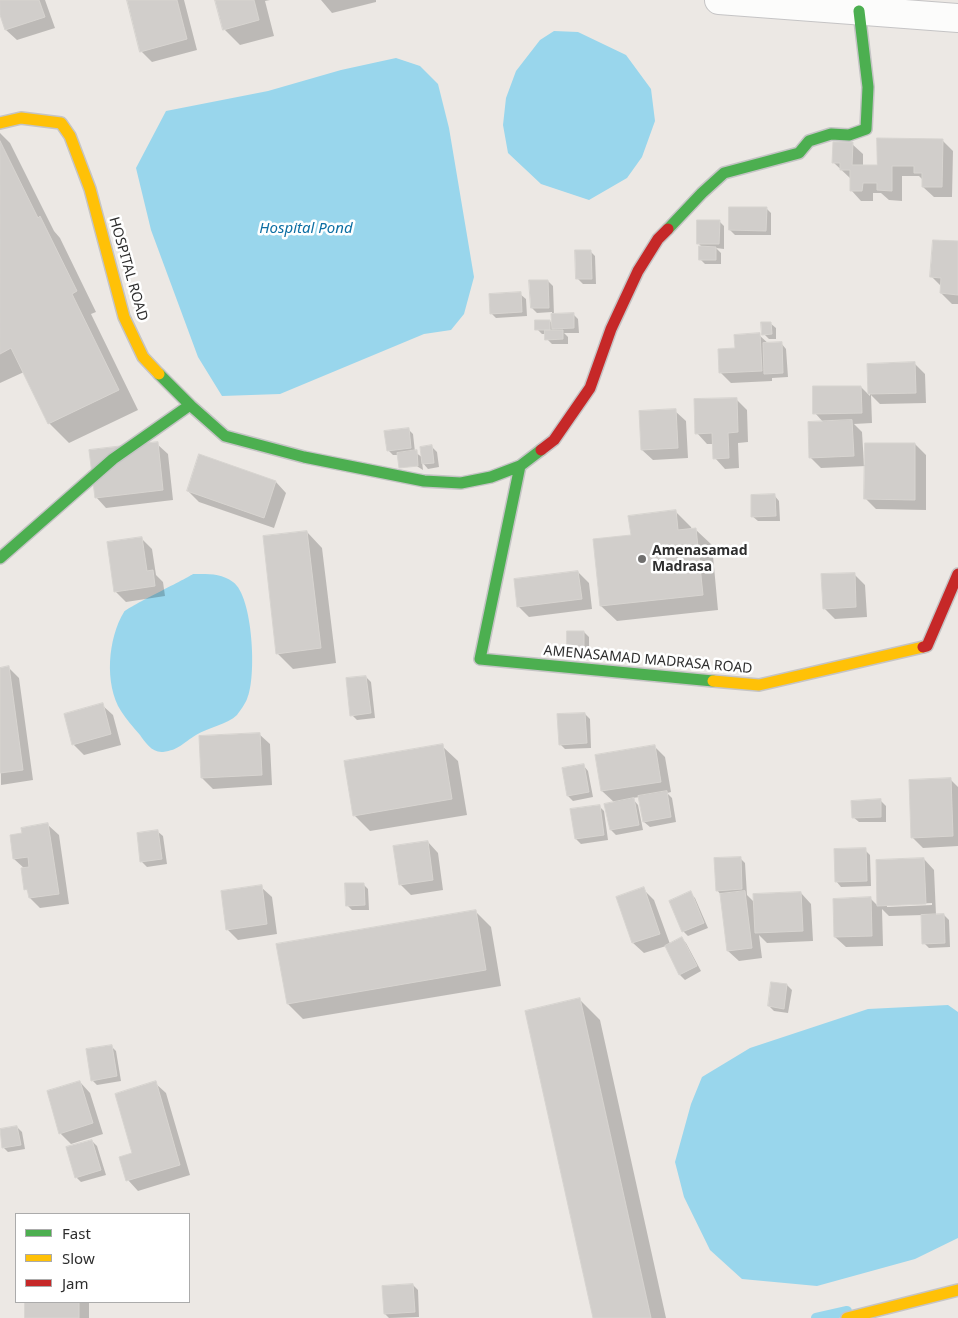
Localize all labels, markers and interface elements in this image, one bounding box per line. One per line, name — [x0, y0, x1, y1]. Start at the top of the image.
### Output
street label: HOSPITAL ROAD — [105, 215, 151, 323]
water label: Hospital Pond — [259, 220, 353, 238]
place label: Amenasamad Madrasa — [652, 543, 747, 576]
marker: Amenasamad Madrasa — [636, 553, 648, 565]
street label: AMENASAMAD MADRASA ROAD — [543, 643, 753, 677]
legend — [15, 1213, 190, 1303]
text: Fast — [62, 1223, 91, 1243]
text: Slow — [62, 1248, 95, 1268]
text: Jam — [62, 1273, 89, 1293]

